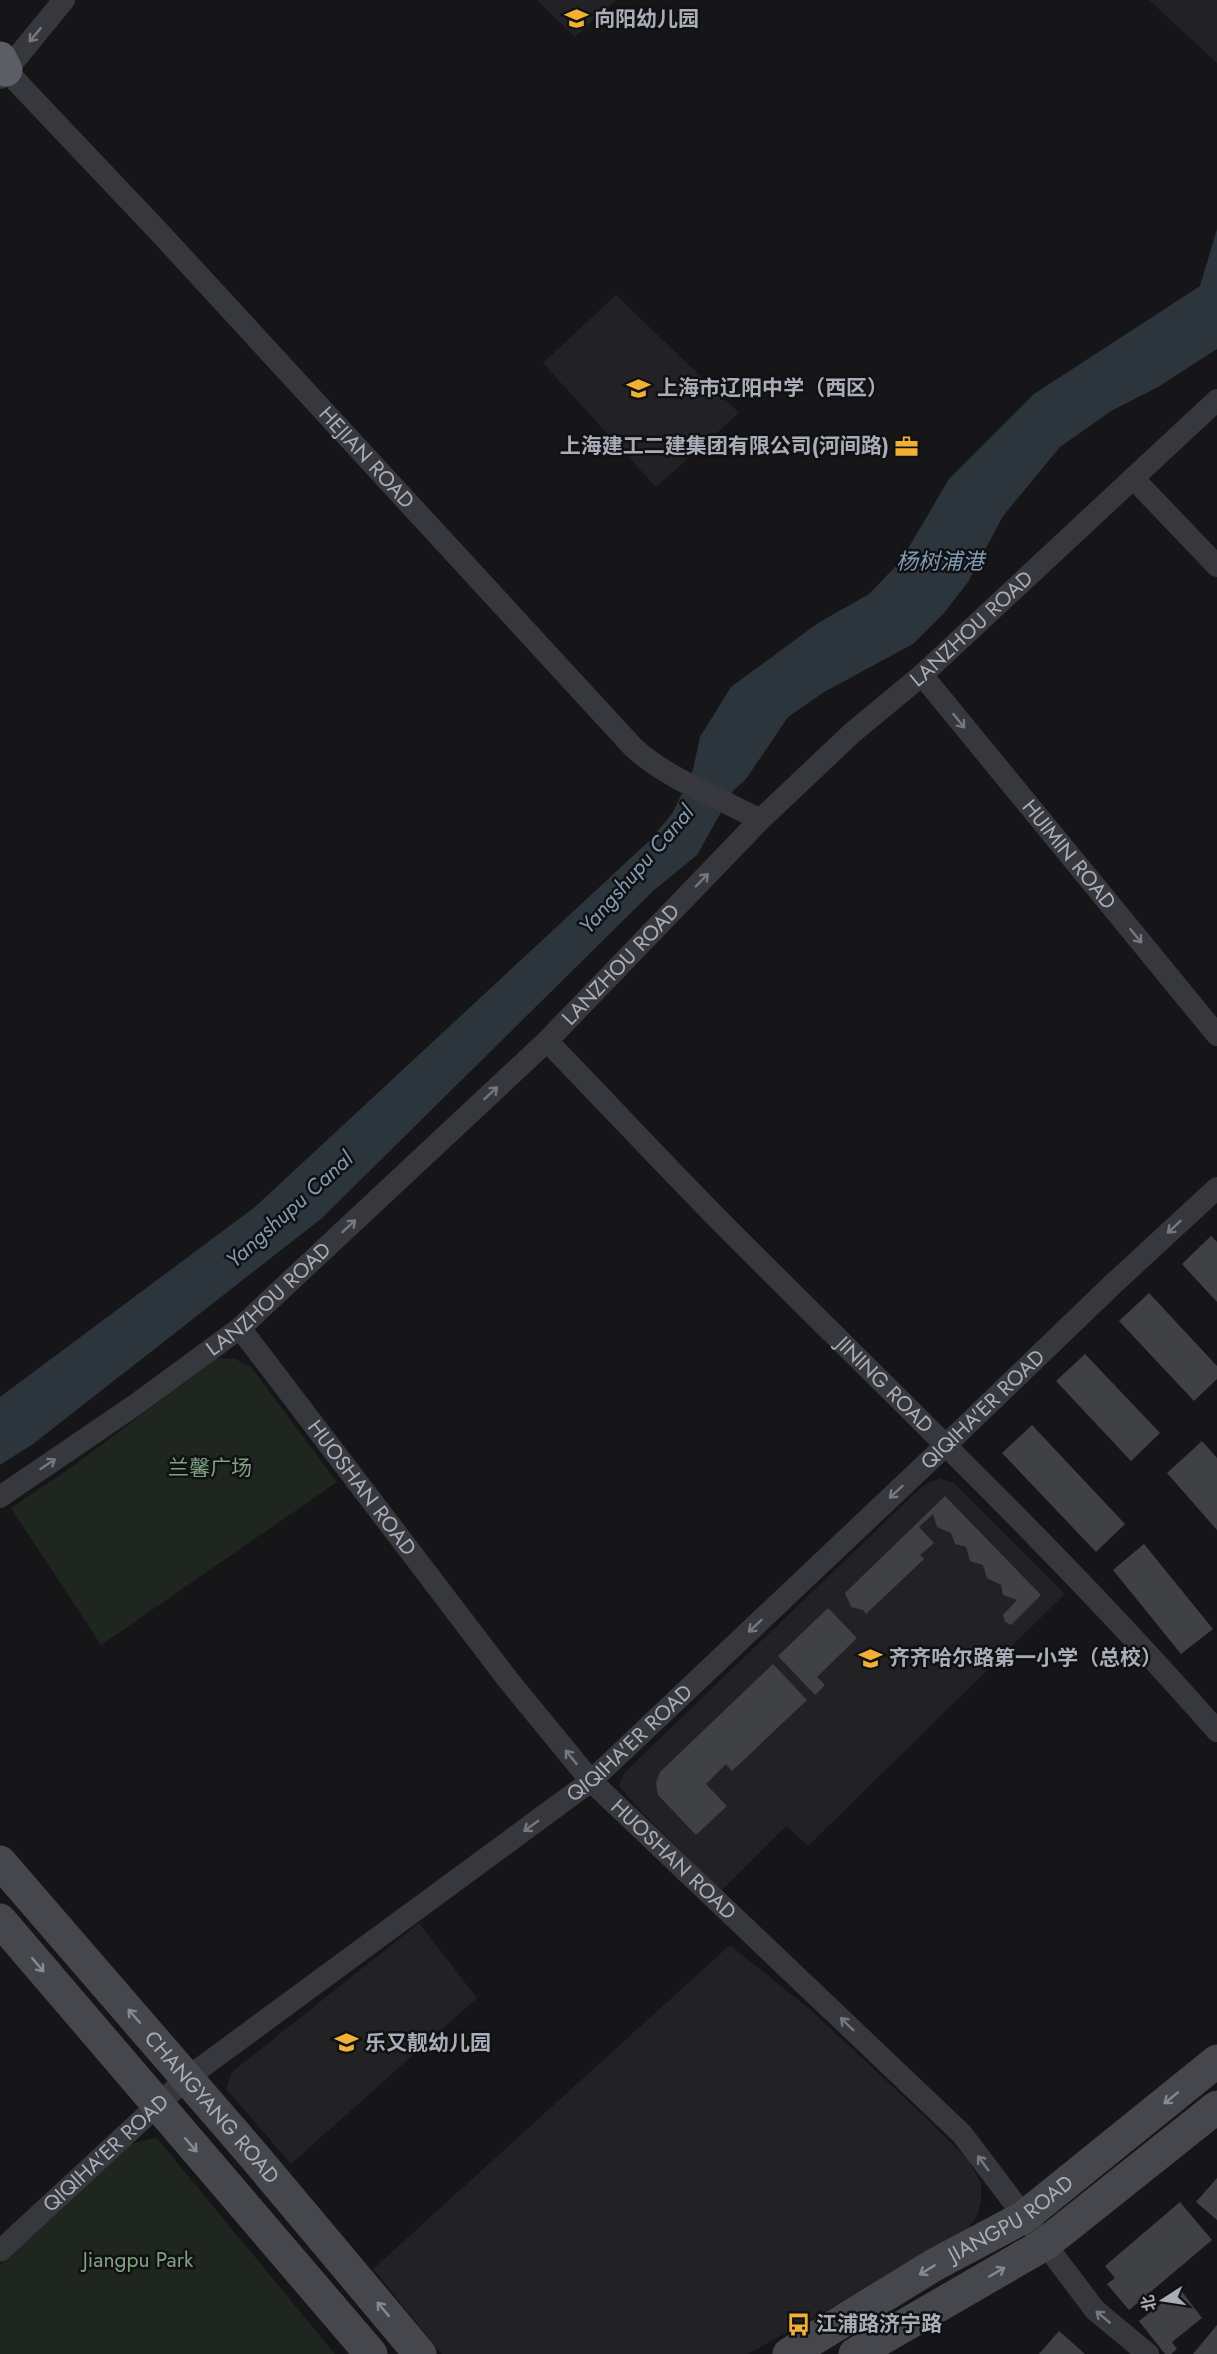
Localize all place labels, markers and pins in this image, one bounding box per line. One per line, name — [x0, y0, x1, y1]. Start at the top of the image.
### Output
place label: 向阳幼儿园 — [594, 4, 699, 34]
school or university icon: 向阳幼儿园 — [563, 6, 589, 32]
place label: 上海市辽阳中学（西区） — [657, 373, 888, 403]
school or university icon: 上海市辽阳中学（西区） — [626, 375, 652, 401]
place label: 上海建工二建集团有限公司(河间路) — [560, 431, 889, 461]
office icon: 上海建工二建集团有限公司(河间路) — [894, 433, 920, 459]
place label: 齐齐哈尔路第一小学（总校） — [889, 1643, 1162, 1673]
school or university icon: 齐齐哈尔路第一小学（总校） — [858, 1645, 884, 1671]
place label: 乐又靓幼儿园 — [365, 2028, 491, 2058]
school or university icon: 乐又靓幼儿园 — [334, 2030, 360, 2056]
place label: 江浦路济宁路 — [816, 2309, 942, 2339]
bus stop icon: 江浦路济宁路 — [785, 2311, 811, 2337]

